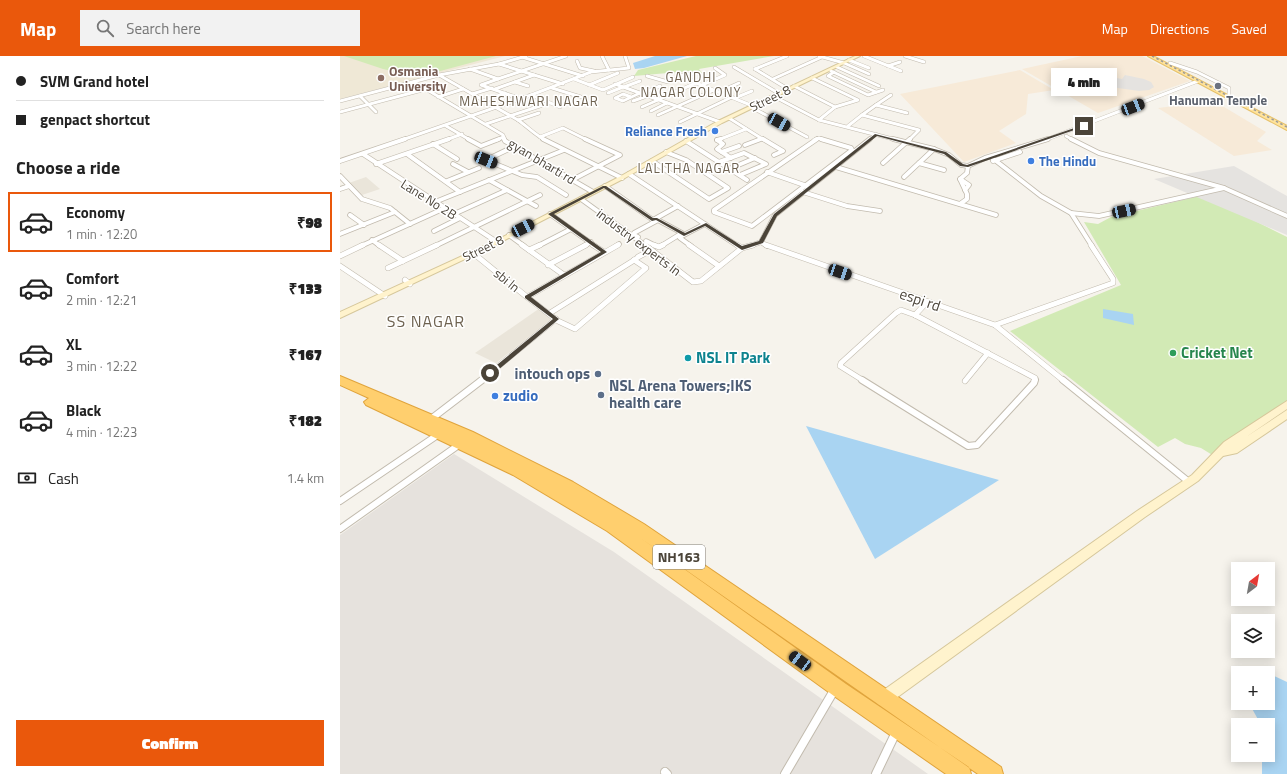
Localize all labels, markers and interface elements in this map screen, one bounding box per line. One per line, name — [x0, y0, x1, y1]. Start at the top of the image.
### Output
search box — [80, 10, 360, 46]
text: Map — [20, 14, 56, 43]
icon: search — [94, 17, 116, 39]
text: Search here — [126, 17, 201, 40]
text: Map — [1102, 18, 1128, 39]
text: Directions — [1150, 18, 1209, 39]
text: Saved — [1231, 18, 1267, 39]
place label: Osmania University — [389, 61, 447, 96]
district label: GANDHI NAGAR COLONY — [641, 67, 741, 102]
callout: 4 min — [1051, 68, 1117, 96]
text: SVM Grand hotel — [40, 70, 149, 93]
text: 4 min — [1068, 72, 1100, 92]
marker: Osmania University — [376, 73, 386, 83]
street label: Street 8 — [746, 79, 794, 117]
marker: Hanuman Temple — [1213, 81, 1223, 91]
place label: Hanuman Temple — [1169, 90, 1267, 110]
district label: MAHESHWARI NAGAR — [459, 91, 599, 111]
car — [1120, 97, 1146, 117]
text: genpact shortcut — [40, 108, 150, 131]
car — [766, 111, 792, 133]
route end — [1075, 117, 1093, 135]
place label: Reliance Fresh — [625, 121, 707, 141]
marker: Reliance Fresh — [710, 126, 720, 136]
street label: gyan bharti rd — [504, 133, 580, 189]
car — [473, 150, 499, 170]
place label: The Hindu — [1039, 151, 1096, 171]
text: Choose a ride — [16, 154, 120, 181]
marker: The Hindu — [1026, 156, 1036, 166]
district label: LALITHA NAGAR — [638, 158, 740, 178]
street label: Lane No 2B — [397, 174, 461, 224]
text: Economy — [66, 201, 125, 224]
street label: industry experts ln — [592, 203, 686, 281]
car — [1111, 203, 1137, 219]
icon: car — [18, 204, 54, 240]
text: ₹98 — [297, 211, 322, 234]
car — [510, 217, 536, 239]
text: 1 min · 12:20 — [66, 224, 137, 244]
street label: Street 8 — [459, 229, 507, 267]
car — [827, 262, 853, 282]
street label: sbi ln — [490, 263, 524, 297]
text: Comfort — [66, 267, 119, 290]
icon: car — [18, 270, 54, 306]
text: ₹133 — [289, 277, 322, 300]
street label: espi rd — [897, 282, 944, 317]
text: 2 min · 12:21 — [66, 290, 137, 310]
district label: SS NAGAR — [387, 309, 465, 333]
text: XL — [66, 333, 82, 356]
icon: car — [18, 336, 54, 372]
place label: Cricket Net — [1181, 341, 1253, 364]
text: ₹167 — [289, 343, 322, 366]
place label: NSL IT Park — [696, 346, 770, 369]
marker: Cricket Net — [1168, 348, 1178, 358]
marker: NSL IT Park — [683, 353, 693, 363]
text: 3 min · 12:22 — [66, 356, 137, 376]
place label: intouch ops — [515, 362, 590, 385]
route start — [481, 364, 499, 382]
marker: intouch ops — [593, 369, 603, 379]
place label: NSL Arena Towers;IKS health care — [609, 374, 752, 414]
place label: zudio — [503, 384, 538, 407]
marker: NSL Arena Towers;IKS health care — [596, 390, 606, 400]
marker: zudio — [490, 391, 500, 401]
text: Black — [66, 399, 101, 422]
icon: car — [18, 402, 54, 438]
text: ₹182 — [289, 409, 322, 432]
text: 4 min · 12:23 — [66, 422, 137, 442]
icon: cash — [16, 467, 38, 489]
text: Cash — [48, 467, 79, 490]
text: 1.4 km — [287, 468, 324, 488]
road number: NH163 — [653, 545, 705, 569]
north arrow — [1231, 562, 1275, 606]
map controls — [1231, 562, 1275, 762]
button: layers — [1231, 614, 1275, 658]
car — [787, 649, 813, 673]
button: + — [1231, 666, 1275, 710]
button: − — [1231, 718, 1275, 762]
button: Confirm — [16, 720, 324, 766]

